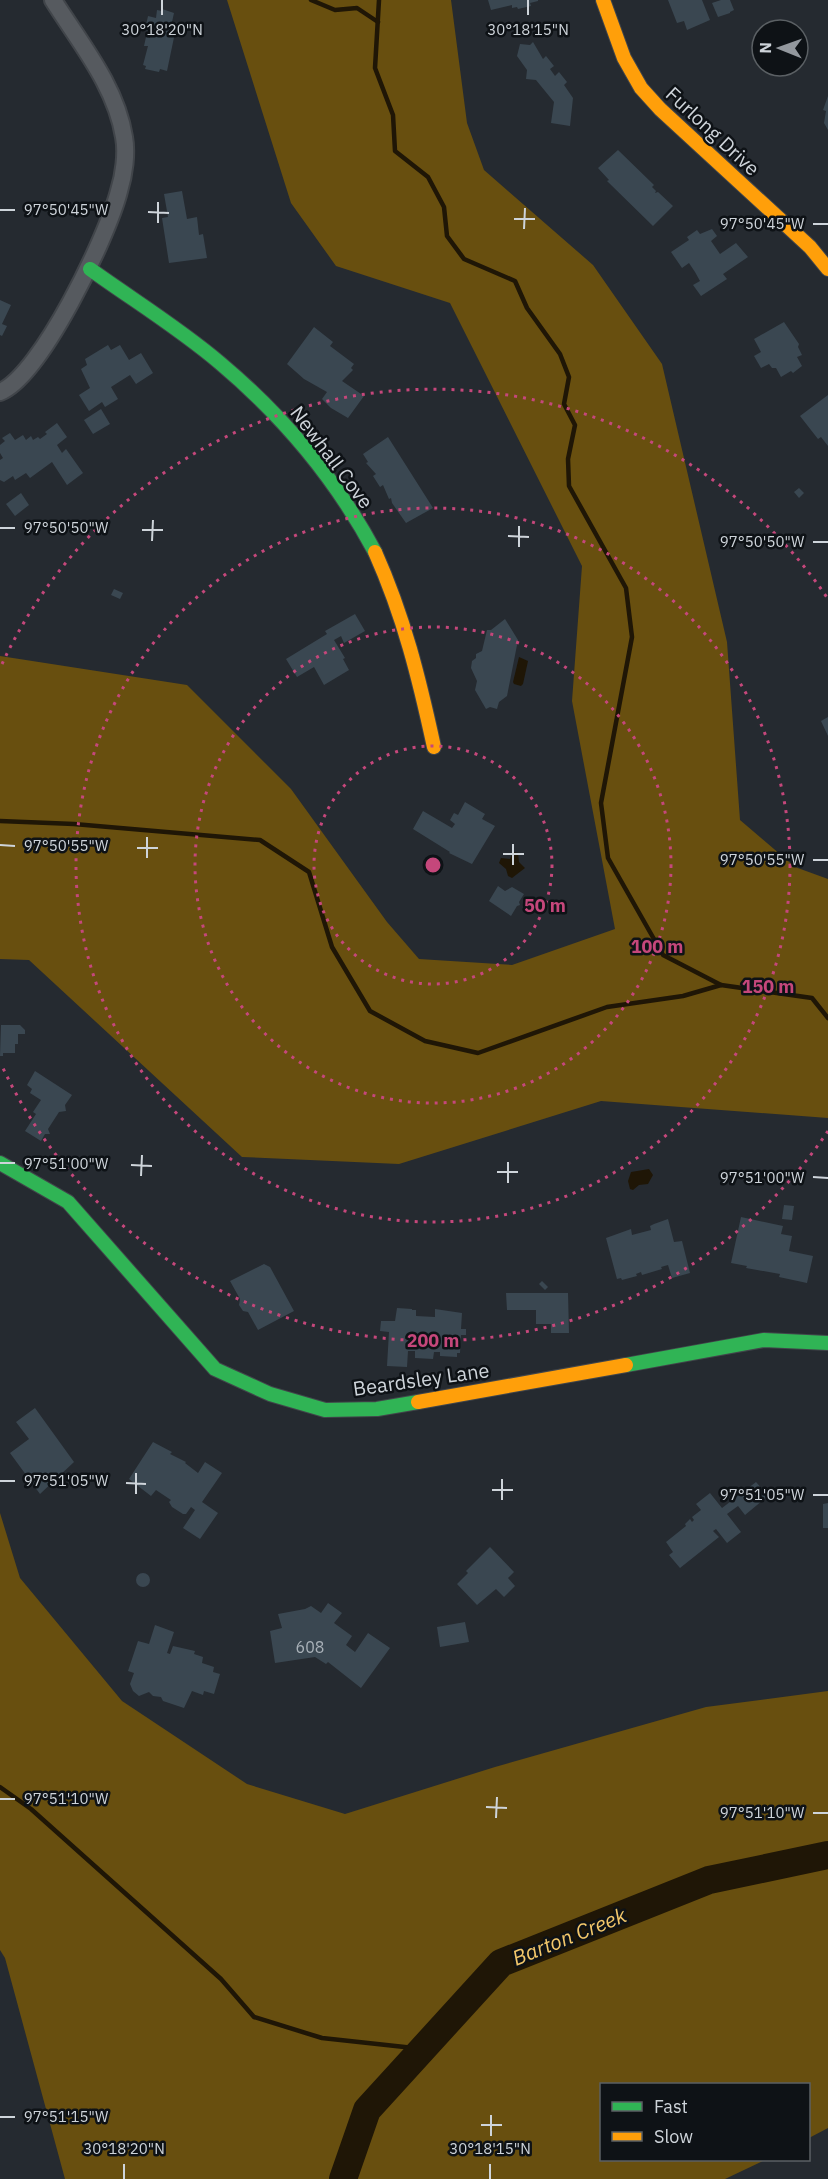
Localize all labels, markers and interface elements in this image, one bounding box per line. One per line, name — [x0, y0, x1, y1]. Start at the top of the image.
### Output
north arrow — [750, 18, 810, 78]
text: 30°18'20"N — [121, 20, 203, 39]
text: 30°18'15"N — [487, 20, 569, 39]
text: N — [755, 42, 775, 54]
street label: Furlong Drive — [660, 81, 766, 181]
text: 97°50'45"W — [24, 200, 109, 219]
text: 97°50'45"W — [720, 214, 805, 233]
street label: Newhall Cove — [284, 400, 380, 514]
text: 97°50'50"W — [24, 518, 109, 537]
text: 97°50'50"W — [720, 532, 805, 551]
text: 97°50'55"W — [24, 836, 109, 855]
text: 97°50'55"W — [720, 850, 805, 869]
centre of rings — [423, 855, 443, 875]
text: 50 m — [524, 894, 566, 917]
text: 100 m — [631, 935, 683, 958]
text: 150 m — [742, 975, 794, 998]
text: 97°51'00"W — [24, 1154, 109, 1173]
text: 97°51'00"W — [720, 1168, 805, 1187]
text: 200 m — [407, 1329, 459, 1352]
street label: Beardsley Lane — [351, 1356, 491, 1402]
text: 97°51'05"W — [24, 1471, 109, 1490]
text: 97°51'05"W — [720, 1485, 805, 1504]
house number: 608 — [296, 1637, 324, 1657]
text: 97°51'10"W — [24, 1789, 109, 1808]
text: 97°51'10"W — [720, 1803, 805, 1822]
water label: Barton Creek — [508, 1900, 631, 1972]
legend — [600, 2083, 810, 2161]
text: Fast — [654, 2095, 688, 2118]
text: 97°51'15"W — [24, 2107, 109, 2126]
text: Slow — [654, 2125, 693, 2148]
text: 30°18'20"N — [83, 2139, 165, 2158]
text: 30°18'15"N — [449, 2139, 531, 2158]

